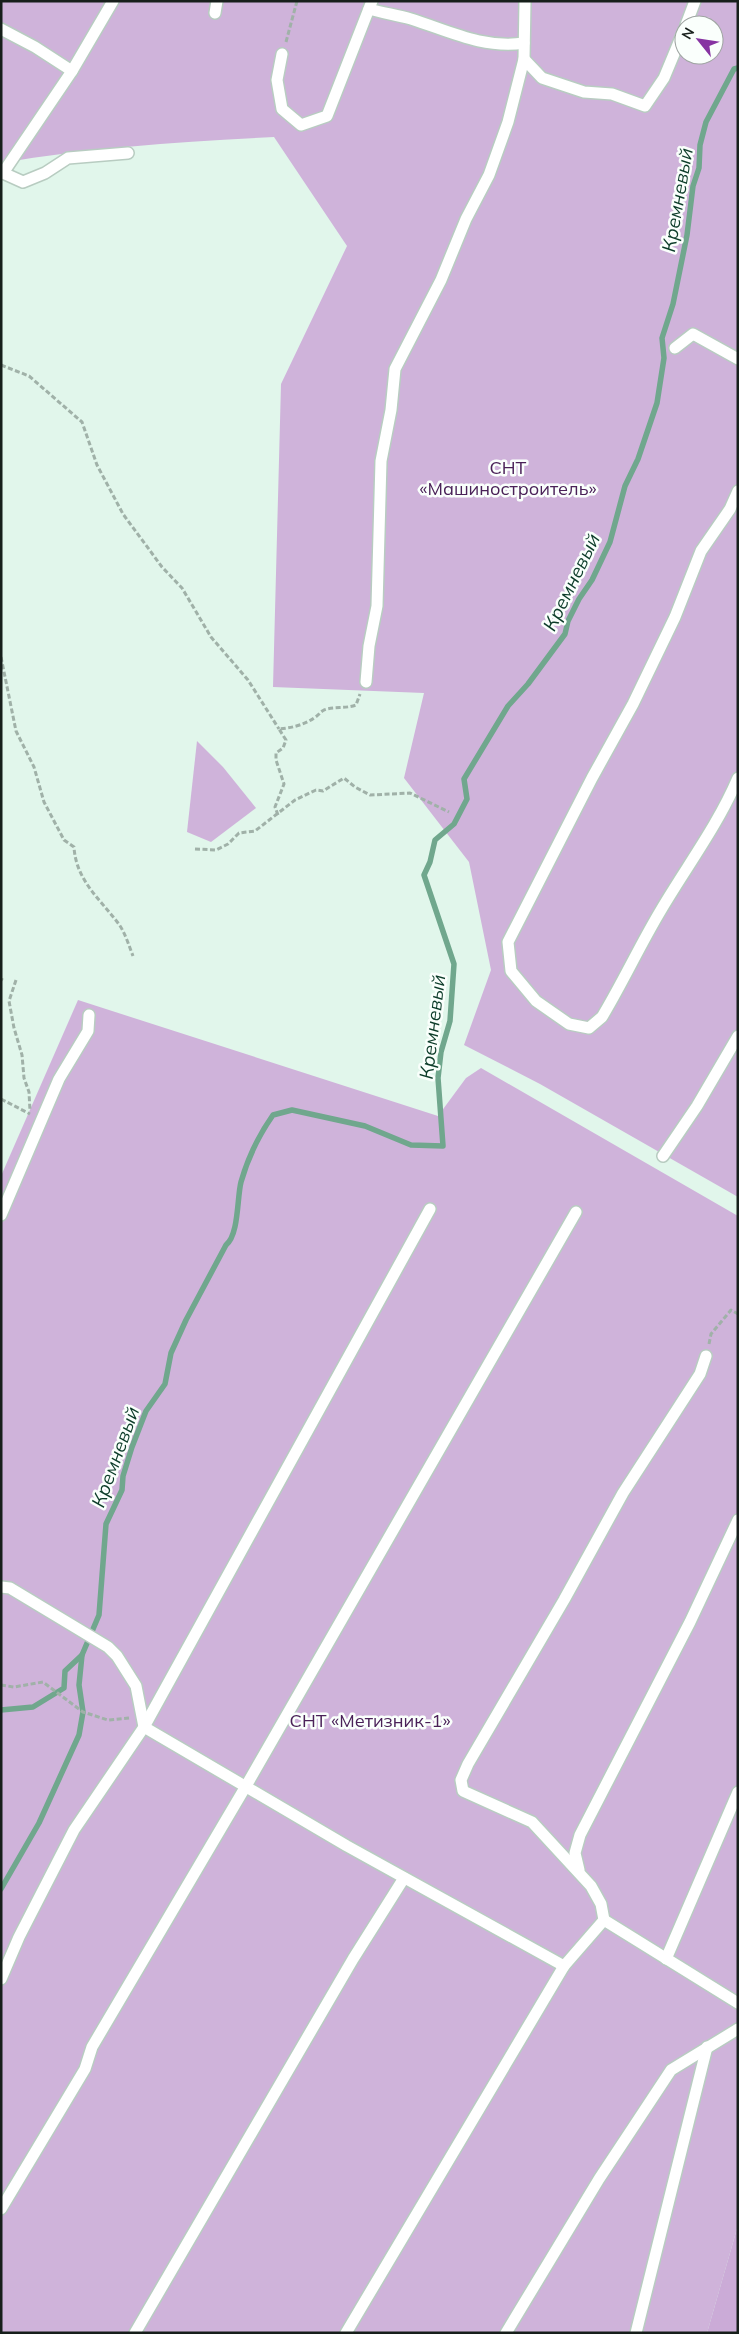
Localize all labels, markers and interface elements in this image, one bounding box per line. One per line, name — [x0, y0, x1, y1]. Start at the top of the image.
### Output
north arrow — [674, 15, 724, 65]
text: N — [677, 24, 698, 43]
water label: Кремневый — [656, 146, 698, 254]
park label: СНТ «Машиностроитель» — [419, 456, 597, 500]
water label: Кремневый — [537, 529, 605, 635]
water label: Кремневый — [414, 973, 450, 1081]
water label: Кремневый — [86, 1403, 144, 1511]
park label: СНТ «Метизник-1» — [290, 1709, 450, 1732]

